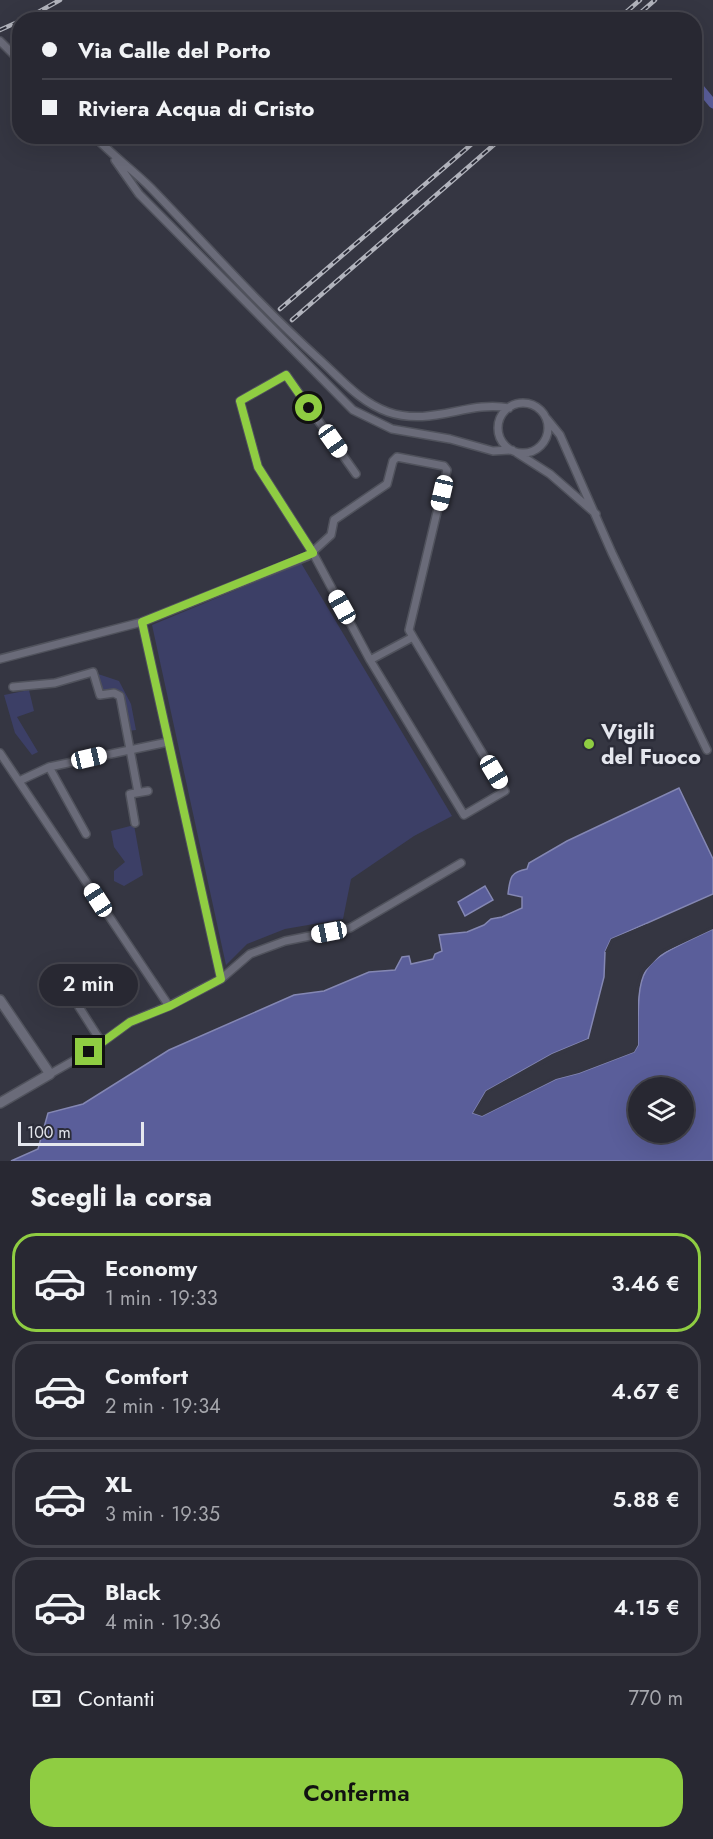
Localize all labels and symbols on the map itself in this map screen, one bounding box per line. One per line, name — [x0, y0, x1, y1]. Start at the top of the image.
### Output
route start — [295, 394, 322, 421]
car — [315, 421, 351, 461]
car — [429, 473, 455, 513]
car — [325, 587, 359, 627]
place label: Vigili del Fuoco — [600, 715, 701, 772]
marker: Vigili del Fuoco — [582, 737, 596, 751]
car — [69, 745, 109, 771]
car — [477, 752, 511, 792]
car — [81, 880, 115, 920]
car — [310, 920, 348, 944]
callout: 2 min — [40, 965, 138, 1007]
route end — [75, 1038, 102, 1065]
scale bar — [18, 1119, 144, 1146]

